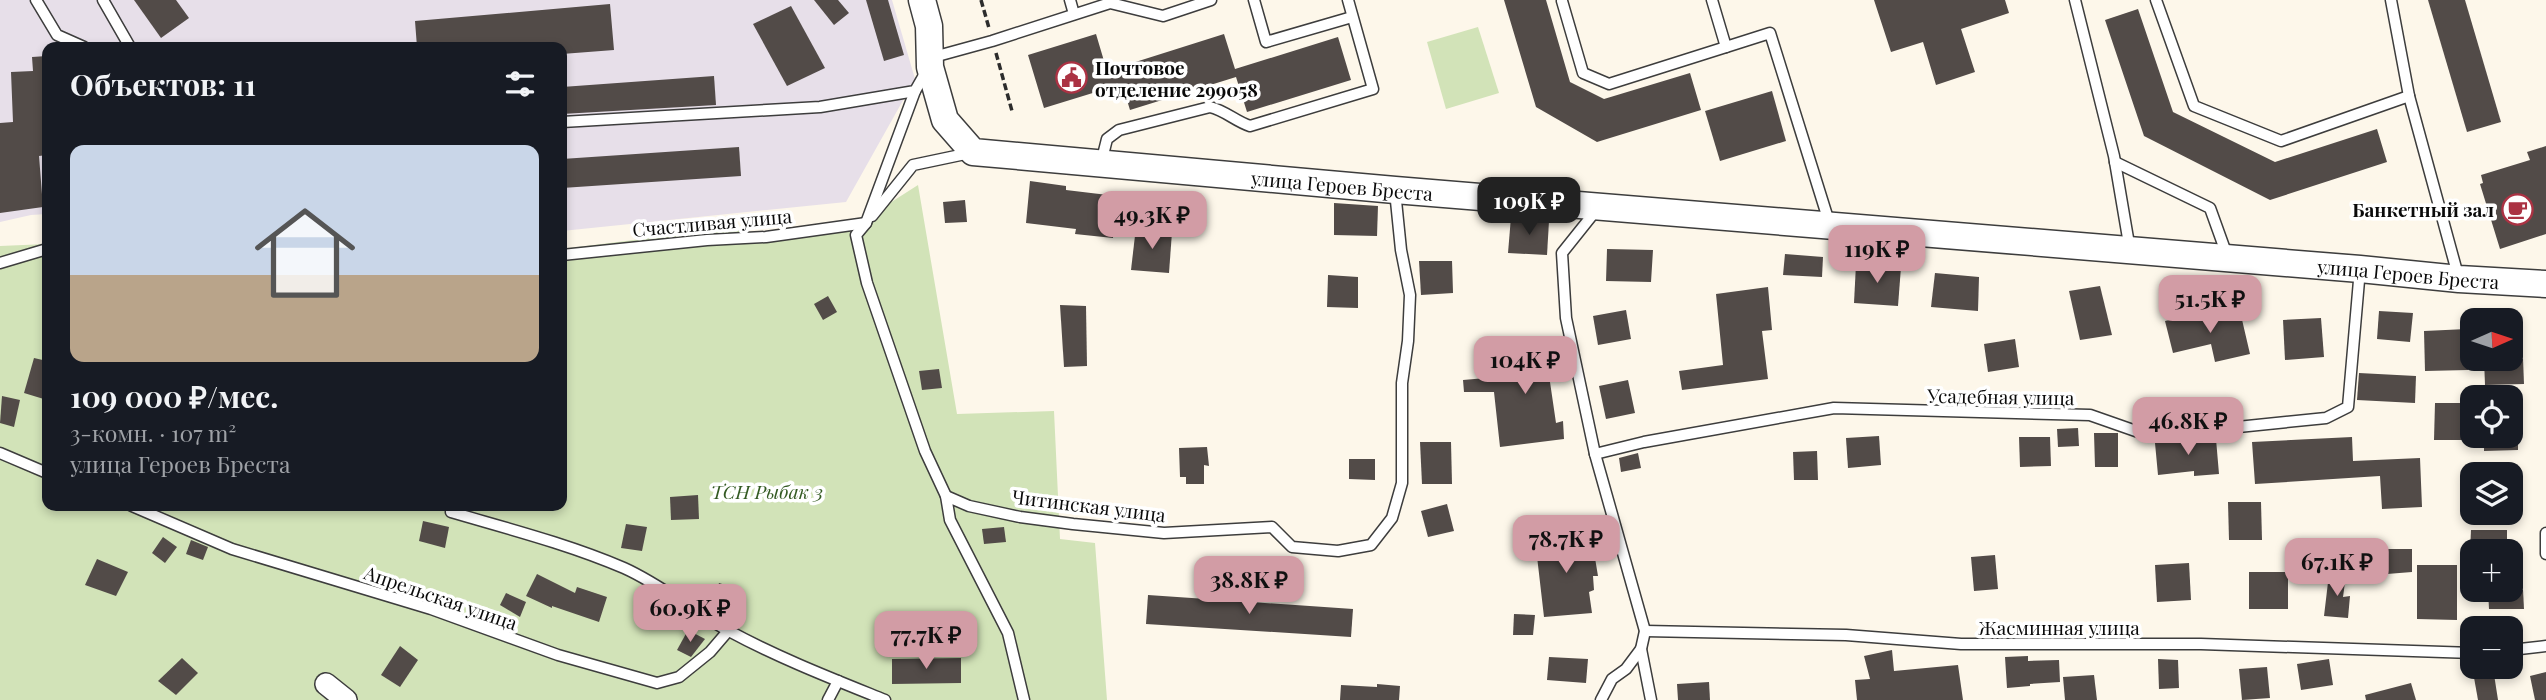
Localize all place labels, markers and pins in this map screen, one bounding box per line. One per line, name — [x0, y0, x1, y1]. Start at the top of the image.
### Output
place label: Почтовое отделение 299058 — [1095, 54, 1258, 102]
public building icon: Почтовое отделение 299058 — [1055, 61, 1089, 95]
pin: 109K ₽ — [1472, 177, 1586, 237]
pin: 49.3K ₽ — [1087, 191, 1217, 251]
cafe icon: Банкетный зал — [2500, 192, 2534, 226]
place label: Банкетный зал — [2352, 196, 2494, 222]
pin: 119K ₽ — [1820, 226, 1934, 285]
pin: 51.5K ₽ — [2145, 276, 2275, 335]
pin: 104K ₽ — [1468, 336, 1582, 396]
pin: 46.8K ₽ — [2123, 398, 2253, 457]
pin: 78.7K ₽ — [1501, 516, 1631, 575]
pin: 67.1K ₽ — [2272, 538, 2402, 598]
pin: 38.8K ₽ — [1184, 556, 1314, 616]
pin: 60.9K ₽ — [625, 584, 755, 644]
pin: 77.7K ₽ — [861, 612, 991, 671]

